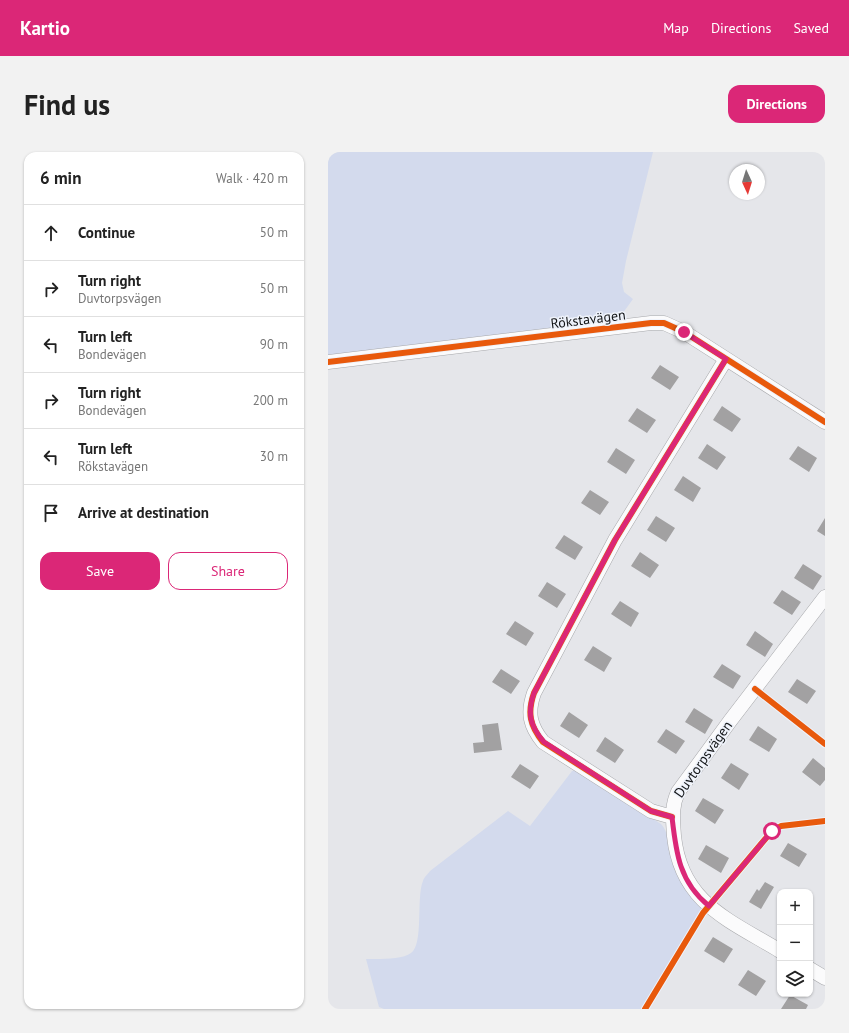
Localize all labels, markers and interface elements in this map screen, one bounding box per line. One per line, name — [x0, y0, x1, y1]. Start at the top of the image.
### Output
text: Kartio — [20, 16, 70, 40]
text: Map — [663, 19, 689, 37]
text: Directions — [711, 19, 771, 37]
text: Saved — [793, 19, 829, 37]
button: Directions — [728, 85, 825, 123]
text: Find us — [24, 86, 110, 123]
north arrow — [729, 164, 765, 200]
text: 6 min — [40, 167, 81, 189]
text: Walk · 420 m — [216, 170, 288, 187]
icon: ahead — [40, 222, 62, 244]
text: Continue — [78, 223, 135, 242]
text: 50 m — [260, 224, 288, 241]
text: Turn right — [78, 271, 141, 290]
icon: right — [40, 278, 62, 300]
text: 50 m — [260, 280, 288, 297]
text: Duvtorpsvägen — [78, 290, 161, 307]
street label: Rökstavägen — [549, 305, 627, 333]
route end — [675, 323, 693, 341]
text: Turn left — [78, 327, 132, 346]
icon: left — [40, 334, 62, 356]
text: 90 m — [260, 336, 288, 353]
text: Bondevägen — [78, 346, 146, 363]
text: Turn right — [78, 383, 141, 402]
icon: right — [40, 390, 62, 412]
text: 200 m — [253, 392, 288, 409]
text: Bondevägen — [78, 402, 146, 419]
text: Turn left — [78, 439, 132, 458]
icon: left — [40, 446, 62, 468]
text: 30 m — [260, 448, 288, 465]
text: Rökstavägen — [78, 458, 148, 475]
icon: arrive — [40, 502, 62, 524]
text: Arrive at destination — [78, 503, 209, 522]
button: Save — [40, 552, 160, 590]
button: Share — [168, 552, 288, 590]
street label: Duvtorpsvägen — [670, 717, 736, 801]
route start — [763, 822, 781, 840]
map controls — [777, 889, 813, 997]
button: + — [777, 889, 813, 925]
button: − — [777, 925, 813, 961]
button: layers — [777, 961, 813, 997]

